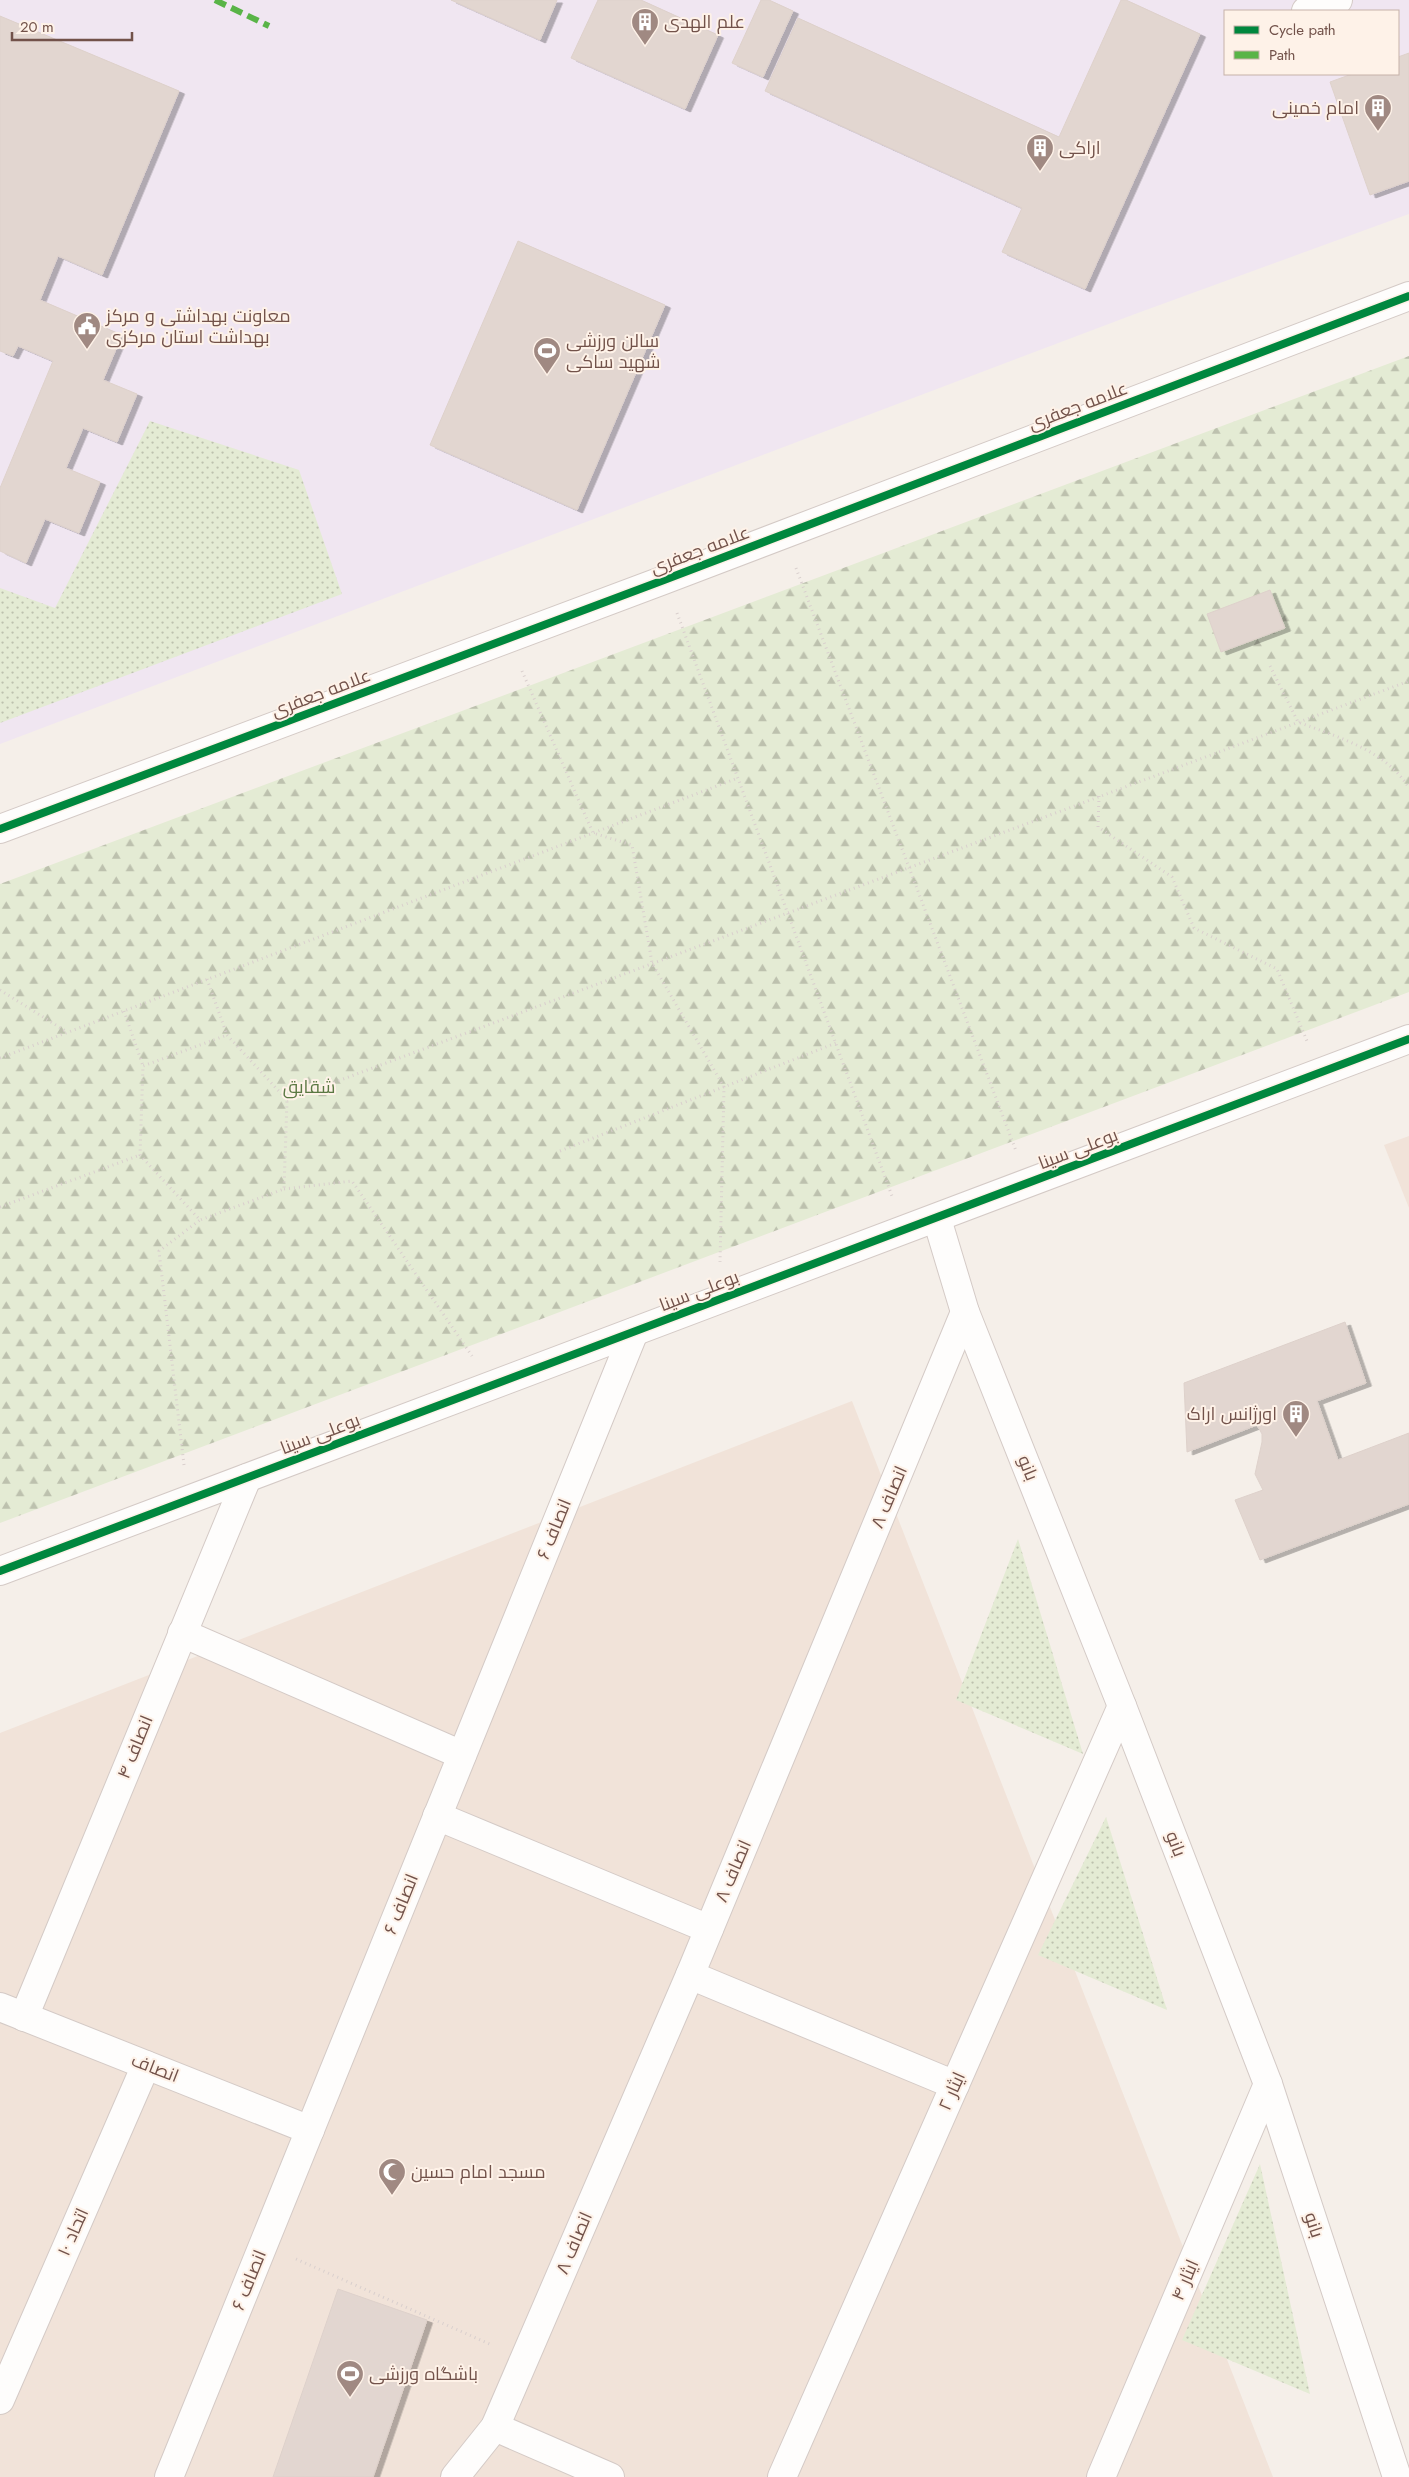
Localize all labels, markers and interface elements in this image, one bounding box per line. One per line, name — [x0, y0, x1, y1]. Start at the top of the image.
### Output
building icon: علم الهدی — [630, 7, 660, 46]
place label: علم الهدی — [664, 9, 745, 35]
scale bar — [12, 10, 132, 42]
legend — [1224, 10, 1399, 75]
text: 20 m — [20, 16, 54, 38]
text: Cycle path — [1269, 19, 1336, 41]
text: Path — [1269, 44, 1295, 66]
building icon: امام خمینی — [1363, 93, 1393, 132]
place label: امام خمینی — [1272, 95, 1359, 121]
building icon: اراکی — [1025, 133, 1055, 172]
place label: اراکی — [1059, 135, 1101, 161]
place label: معاونت بهداشتی و مرکز بهداشت استان مرکزی — [105, 303, 291, 350]
public building icon: معاونت بهداشتی و مرکز بهداشت استان مرکزی — [72, 311, 102, 350]
place label: سالن ورزشی شهید ساکی — [566, 328, 660, 375]
sports icon: سالن ورزشی شهید ساکی — [532, 336, 562, 375]
street label: علامه جعفری — [1025, 375, 1131, 437]
street label: علامه جعفری — [647, 519, 753, 581]
street label: علامه جعفری — [268, 662, 374, 724]
park label: شقایق — [283, 1074, 335, 1100]
street label: بوعلی سینا — [1034, 1122, 1122, 1176]
street label: بوعلی سینا — [655, 1264, 743, 1318]
building icon: اورژانس اراک — [1281, 1399, 1311, 1438]
place label: اورژانس اراک — [1187, 1401, 1277, 1427]
street label: بوعلی سینا — [276, 1407, 364, 1461]
street label: بانو — [1011, 1451, 1045, 1485]
street label: انصاف ۸ — [864, 1462, 914, 1532]
street label: انصاف ۶ — [530, 1495, 578, 1563]
street label: انصاف ۴ — [111, 1711, 159, 1783]
street label: بانو — [1159, 1828, 1193, 1860]
street label: انصاف ۸ — [708, 1836, 758, 1906]
street label: انصاف ۶ — [377, 1870, 425, 1938]
street label: انصاف — [128, 2047, 182, 2089]
street label: ایثار ۲ — [932, 2067, 972, 2115]
mosque icon: مسجد امام حسین — [377, 2157, 407, 2196]
place label: مسجد امام حسین — [411, 2159, 546, 2185]
street label: اتحاد ۱۰ — [51, 2204, 95, 2260]
street label: انصاف ۸ — [549, 2208, 599, 2278]
street label: بانو — [1298, 2209, 1330, 2241]
street label: انصاف ۶ — [225, 2246, 273, 2314]
street label: ایثار ۴ — [1165, 2255, 1205, 2305]
sports icon: باشگاه ورزشی — [335, 2359, 365, 2398]
place label: باشگاه ورزشی — [369, 2361, 478, 2387]

